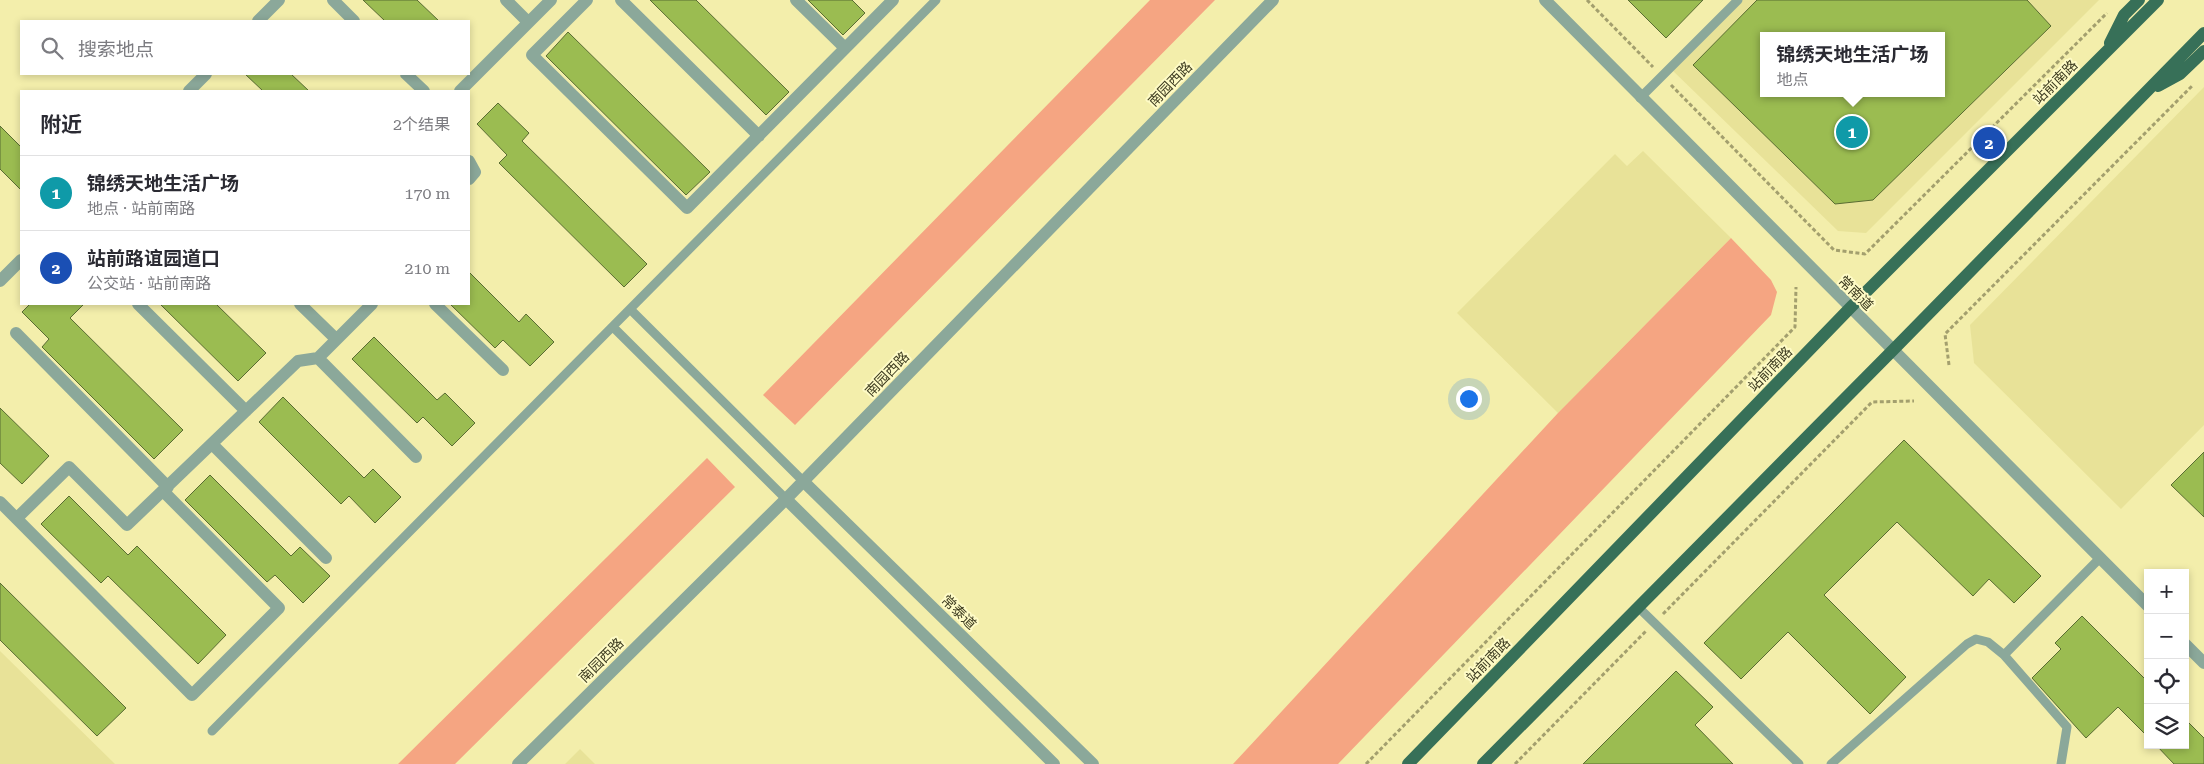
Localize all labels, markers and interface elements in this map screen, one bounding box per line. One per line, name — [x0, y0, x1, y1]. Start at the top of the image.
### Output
search box — [20, 20, 470, 75]
popup — [1760, 32, 1945, 97]
icon: search — [38, 34, 66, 62]
text: 搜索地点 — [78, 38, 154, 61]
text: 锦绣天地生活广场 — [1776, 43, 1929, 66]
street label: 站前南路 — [2030, 57, 2080, 107]
street label: 南园西路 — [1145, 58, 1195, 110]
text: 地点 — [1776, 70, 1809, 89]
text: 附近 — [40, 113, 82, 137]
pin: 1 — [1836, 113, 1868, 151]
text: 2个结果 — [393, 115, 450, 134]
pin: 2 — [1973, 124, 2005, 162]
text: 锦绣天地生活广场 — [87, 172, 239, 195]
text: 1 — [52, 184, 60, 203]
text: 170 m — [404, 184, 450, 203]
text: 地点 · 站前南路 — [87, 199, 195, 218]
text: 站前路谊园道口 — [87, 247, 220, 270]
text: 2 — [52, 259, 60, 278]
text: 210 m — [404, 259, 450, 278]
street label: 常南道 — [1835, 272, 1877, 314]
text: 公交站 · 站前南路 — [87, 274, 211, 293]
street label: 站前南路 — [1745, 343, 1795, 395]
street label: 南园西路 — [862, 348, 912, 400]
your location — [1456, 386, 1482, 412]
map controls — [2144, 569, 2189, 749]
button: + — [2144, 569, 2189, 614]
street label: 常泰道 — [938, 592, 980, 632]
button: − — [2144, 614, 2189, 659]
street label: 站前南路 — [1463, 634, 1513, 686]
street label: 南园西路 — [576, 635, 626, 685]
button: locate — [2144, 659, 2189, 704]
button: layers — [2144, 704, 2189, 749]

